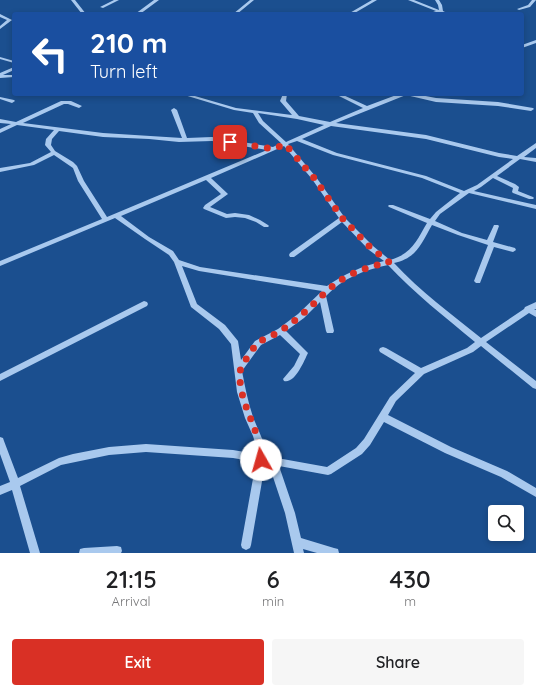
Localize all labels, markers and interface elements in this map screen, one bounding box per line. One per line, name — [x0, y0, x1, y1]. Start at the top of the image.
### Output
text: 210 m — [90, 25, 168, 60]
icon: left — [24, 28, 76, 80]
text: Turn left — [90, 60, 158, 83]
pin — [213, 125, 247, 159]
icon: arrive — [219, 131, 241, 153]
position arrow — [240, 439, 282, 481]
map controls — [488, 505, 524, 541]
button: search — [488, 505, 524, 541]
text: 21:15 — [105, 564, 157, 594]
text: 6 — [267, 564, 280, 594]
text: 430 — [390, 564, 431, 594]
text: Arrival — [112, 593, 151, 609]
text: min — [262, 593, 284, 609]
text: m — [404, 593, 416, 609]
button: Exit — [12, 639, 264, 685]
button: Share — [272, 639, 524, 685]

